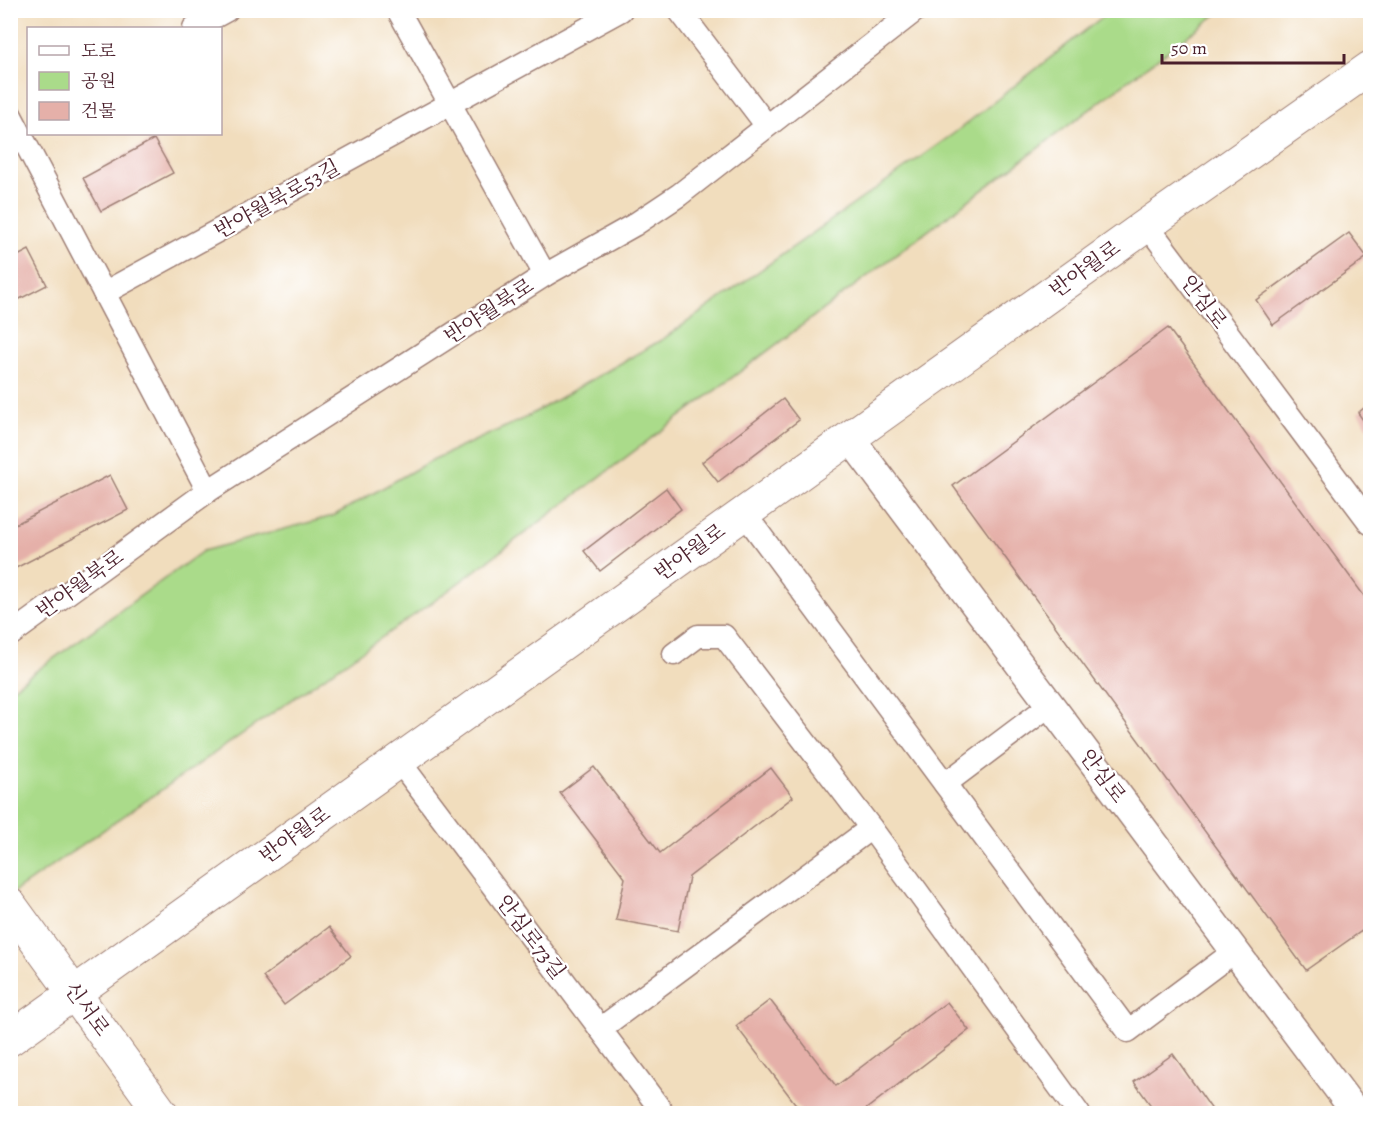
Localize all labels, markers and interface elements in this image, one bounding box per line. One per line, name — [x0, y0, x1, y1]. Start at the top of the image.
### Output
legend — [27, 27, 222, 135]
scale bar — [1162, 27, 1344, 65]
text: 50 m — [1171, 36, 1207, 60]
text: 도로 — [81, 39, 116, 63]
text: 공원 — [81, 69, 116, 93]
text: 건물 — [81, 99, 116, 123]
street label: 반야월북로53길 — [209, 153, 345, 245]
street label: 반야월로 — [1044, 234, 1126, 304]
street label: 안심로 — [1175, 269, 1233, 335]
street label: 반야월북로 — [439, 272, 539, 350]
street label: 반야월로 — [649, 517, 731, 587]
street label: 반야월북로 — [31, 543, 129, 625]
street label: 안심로 — [1074, 743, 1132, 809]
street label: 반야월로 — [254, 800, 336, 870]
street label: 안심로73길 — [490, 889, 572, 985]
street label: 신서로 — [58, 976, 116, 1042]

